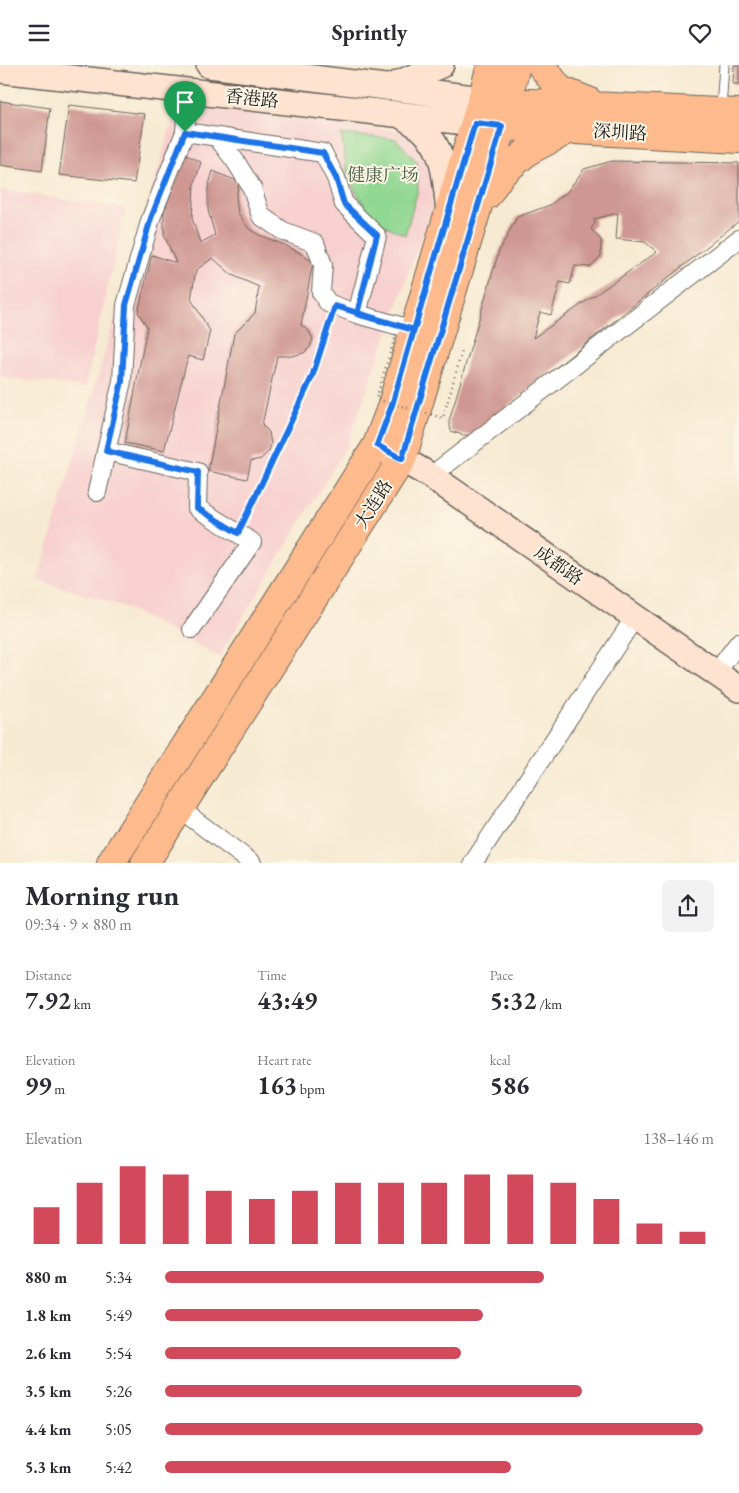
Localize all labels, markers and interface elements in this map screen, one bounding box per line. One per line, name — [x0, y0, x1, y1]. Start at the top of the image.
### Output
text: Sprintly — [332, 18, 407, 47]
icon: menu — [25, 19, 53, 47]
icon: heart — [686, 19, 714, 47]
pin — [164, 81, 206, 132]
street label: 香港路 — [224, 84, 280, 112]
icon: arrive — [171, 88, 199, 116]
street label: 深圳路 — [592, 119, 648, 145]
park label: 健康广场 — [347, 163, 419, 186]
street label: 大连路 — [349, 475, 397, 533]
street label: 成都路 — [530, 540, 588, 590]
text: Morning run — [25, 877, 179, 913]
button: share — [662, 880, 714, 932]
text: 09:34 · 9 × 880 m — [25, 914, 132, 935]
text: Distance — [25, 966, 72, 984]
text: Time — [257, 966, 287, 984]
text: Pace — [490, 966, 513, 984]
text: 7.92 — [25, 984, 71, 1016]
text: 43:49 — [257, 984, 317, 1016]
text: 5:32 — [490, 984, 536, 1016]
text: km — [71, 995, 91, 1013]
text: /km — [536, 995, 562, 1013]
text: Elevation — [25, 1051, 75, 1069]
text: Heart rate — [257, 1051, 312, 1069]
text: kcal — [490, 1051, 511, 1069]
text: 99 — [25, 1069, 51, 1101]
text: 163 — [257, 1069, 297, 1101]
text: 586 — [490, 1069, 529, 1101]
text: m — [51, 1080, 65, 1098]
text: bpm — [297, 1080, 325, 1098]
text: Elevation — [25, 1128, 83, 1149]
text: 138–146 m — [643, 1128, 714, 1149]
text: 880 m — [25, 1267, 67, 1288]
text: 5:34 — [105, 1267, 132, 1288]
text: 1.8 km — [25, 1305, 71, 1326]
text: 5:49 — [105, 1305, 132, 1326]
text: 2.6 km — [25, 1343, 71, 1364]
text: 5:54 — [105, 1343, 132, 1364]
text: 3.5 km — [25, 1381, 71, 1402]
text: 5:26 — [105, 1381, 132, 1402]
text: 4.4 km — [25, 1419, 71, 1440]
text: 5:05 — [105, 1419, 132, 1440]
text: 5.3 km — [25, 1457, 71, 1478]
text: 5:42 — [105, 1457, 132, 1478]

